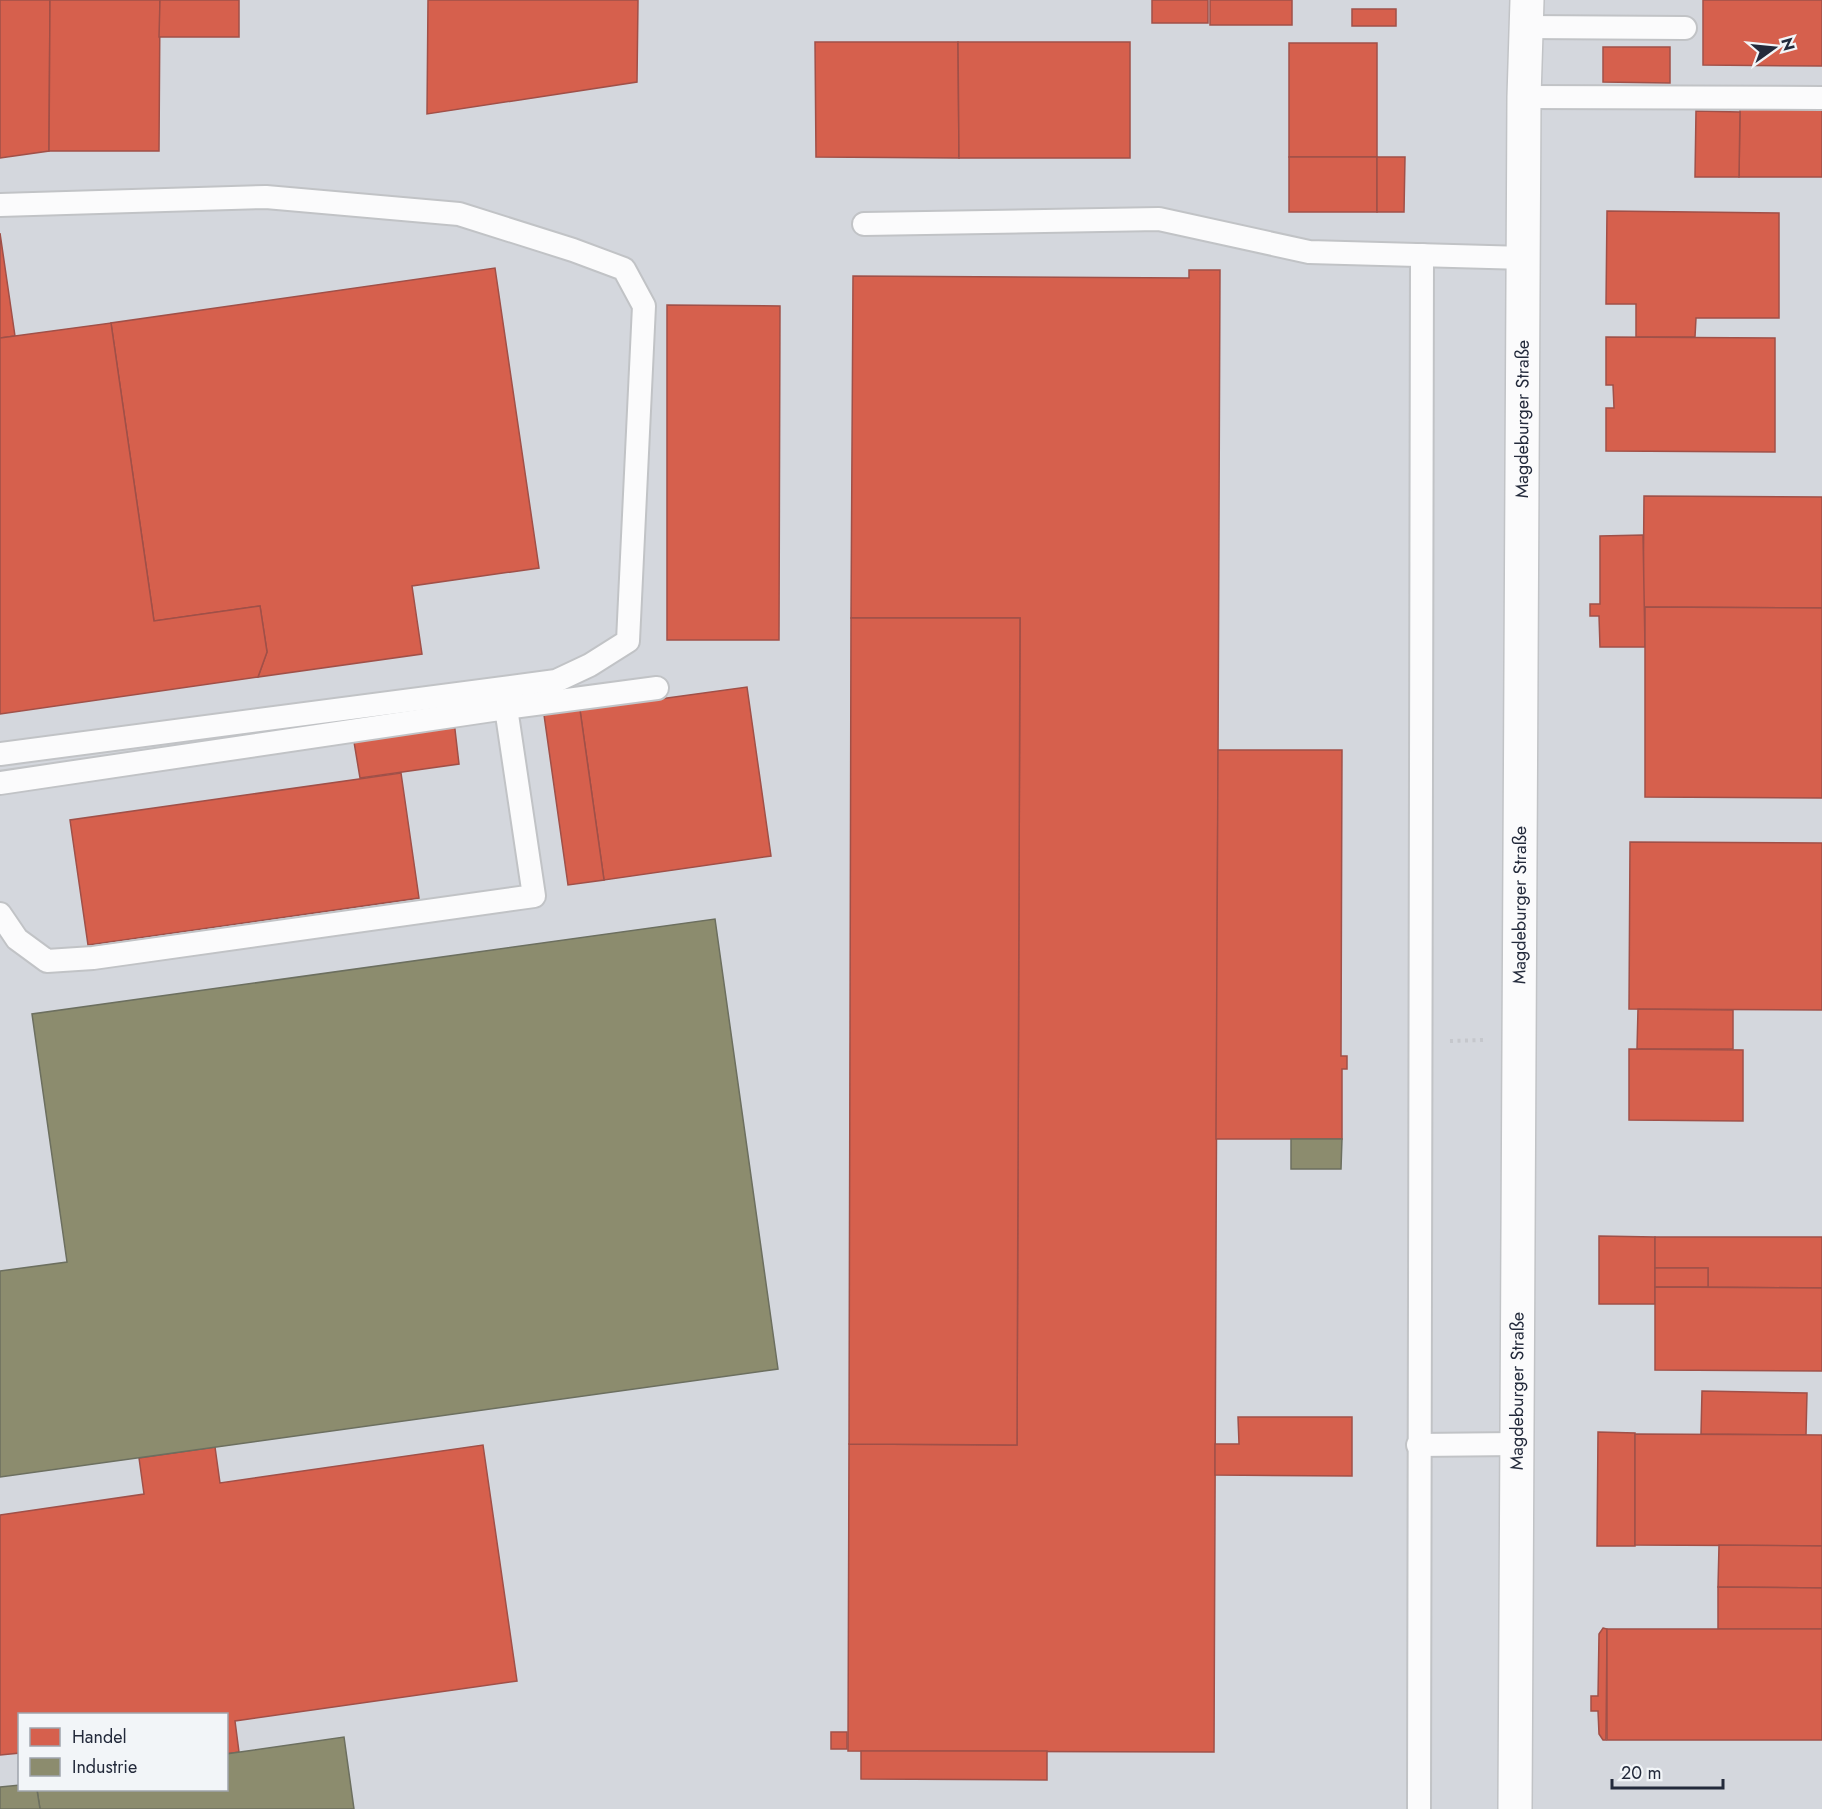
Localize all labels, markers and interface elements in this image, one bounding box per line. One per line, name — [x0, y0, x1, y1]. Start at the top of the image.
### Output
north arrow — [1744, 18, 1804, 78]
text: N — [1775, 35, 1801, 53]
street label: Magdeburger Straße — [1509, 340, 1536, 498]
street label: Magdeburger Straße — [1506, 826, 1533, 984]
street label: Magdeburger Straße — [1504, 1312, 1531, 1470]
legend — [18, 1713, 228, 1791]
text: Handel — [72, 1724, 127, 1750]
scale bar — [1612, 1752, 1723, 1790]
text: Industrie — [72, 1754, 137, 1780]
text: 20 m — [1621, 1760, 1661, 1786]

